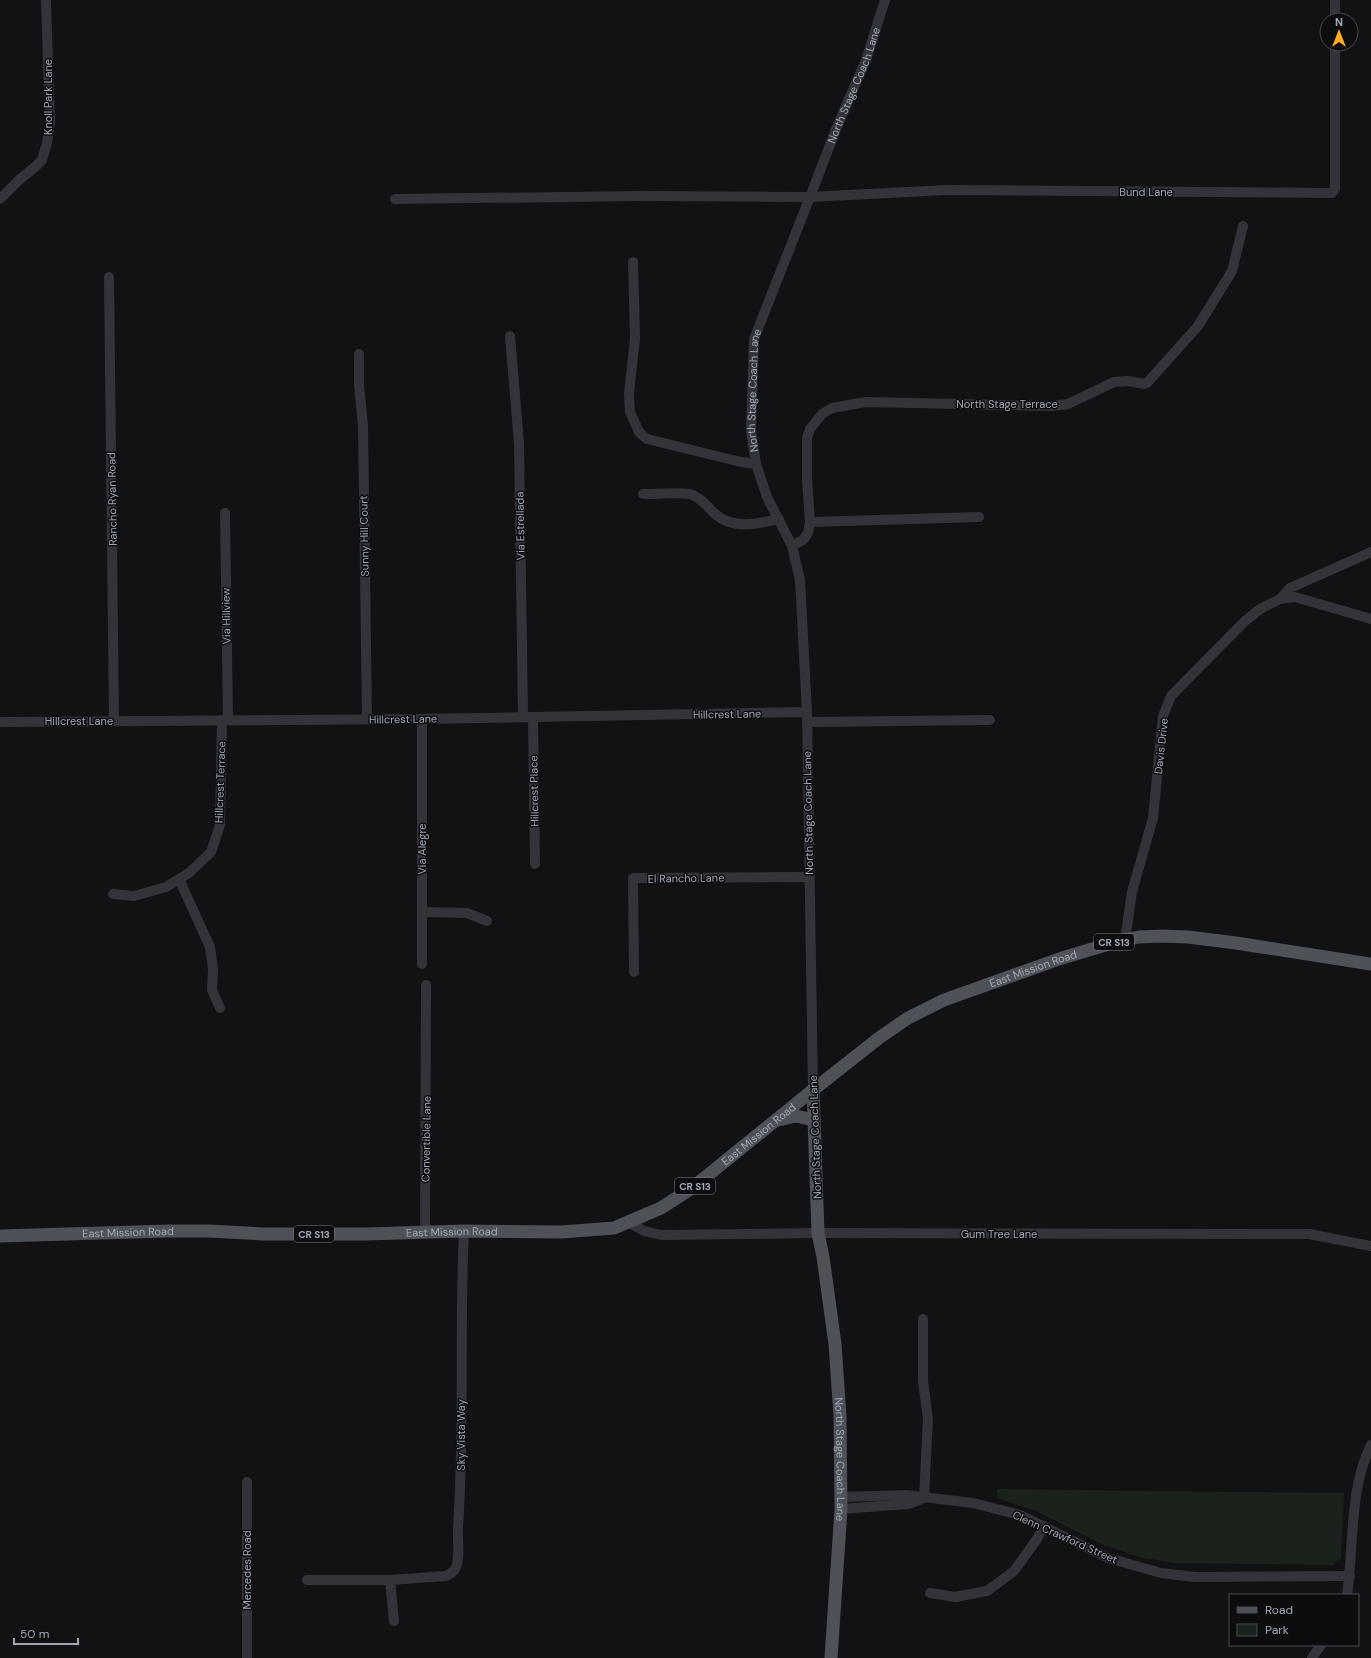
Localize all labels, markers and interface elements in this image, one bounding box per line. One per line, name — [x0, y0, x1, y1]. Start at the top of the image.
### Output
north arrow — [1319, 12, 1359, 52]
text: N — [1335, 15, 1343, 29]
street label: North Stage Coach Lane — [824, 26, 883, 145]
street label: Knoll Park Lane — [41, 59, 55, 135]
street label: Bund Lane — [1119, 185, 1173, 199]
street label: North Stage Coach Lane — [744, 327, 764, 453]
street label: North Stage Terrace — [956, 397, 1058, 411]
street label: Rancho Ryan Road — [104, 452, 120, 546]
street label: Via Estrellada — [512, 492, 528, 560]
street label: Sunny Hill Court — [356, 495, 372, 577]
street label: Via Hillview — [218, 587, 233, 645]
street label: Hillcrest Lane — [693, 706, 761, 722]
street label: Hillcrest Lane — [369, 711, 437, 727]
street label: Hillcrest Lane — [45, 714, 113, 728]
street label: Davis Drive — [1151, 717, 1171, 775]
street label: Hillcrest Terrace — [212, 741, 228, 823]
street label: North Stage Coach Lane — [800, 751, 816, 875]
street label: Hillcrest Place — [526, 755, 542, 827]
street label: Via Alegre — [415, 823, 429, 875]
street label: El Rancho Lane — [648, 870, 724, 886]
road number: CR S13 — [1094, 934, 1134, 950]
street label: East Mission Road — [987, 947, 1079, 990]
street label: North Stage Coach Lane — [806, 1075, 824, 1199]
street label: Convertible Lane — [418, 1096, 434, 1182]
street label: East Mission Road — [719, 1100, 799, 1168]
road number: CR S13 — [675, 1178, 715, 1194]
street label: East Mission Road — [82, 1224, 174, 1241]
street label: East Mission Road — [406, 1224, 498, 1240]
road number: CR S13 — [294, 1226, 334, 1242]
street label: Gum Tree Lane — [961, 1227, 1037, 1241]
street label: North Stage Coach Lane — [832, 1397, 848, 1522]
street label: Sky Vista Way — [454, 1399, 468, 1471]
street label: Clenn Crawford Street — [1010, 1508, 1120, 1566]
street label: Mercedes Road — [240, 1530, 254, 1610]
legend — [1229, 1594, 1359, 1646]
text: Road — [1265, 1602, 1293, 1618]
scale bar — [14, 1620, 78, 1646]
text: Park — [1265, 1622, 1289, 1638]
text: 50 m — [20, 1626, 49, 1642]

